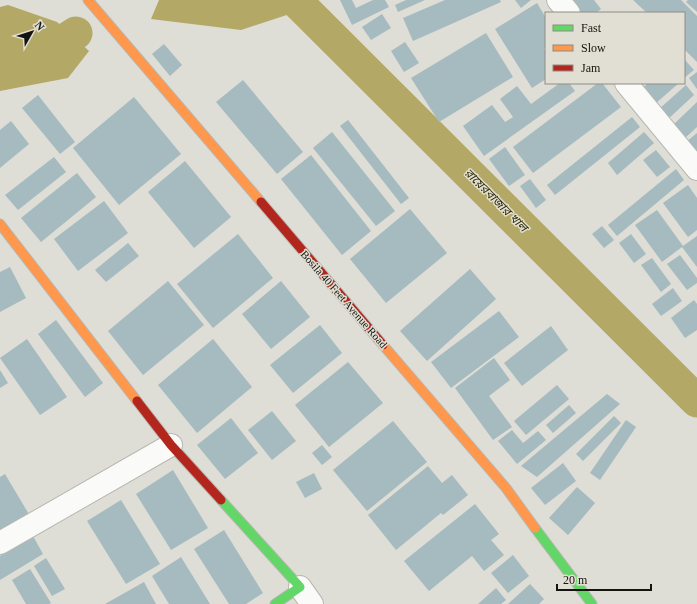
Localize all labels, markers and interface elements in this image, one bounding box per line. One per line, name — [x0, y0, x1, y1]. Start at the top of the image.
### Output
north arrow — [12, 12, 52, 52]
legend — [545, 12, 685, 84]
text: N — [33, 19, 47, 33]
text: Fast — [581, 21, 602, 35]
text: Slow — [581, 41, 606, 55]
text: Jam — [581, 61, 601, 75]
water label: রায়েরবাজার খাল — [462, 166, 532, 236]
street label: Bosila 40 Feet Avenue Road — [298, 248, 390, 351]
scale bar — [557, 566, 651, 592]
text: 20 m — [563, 573, 588, 587]

